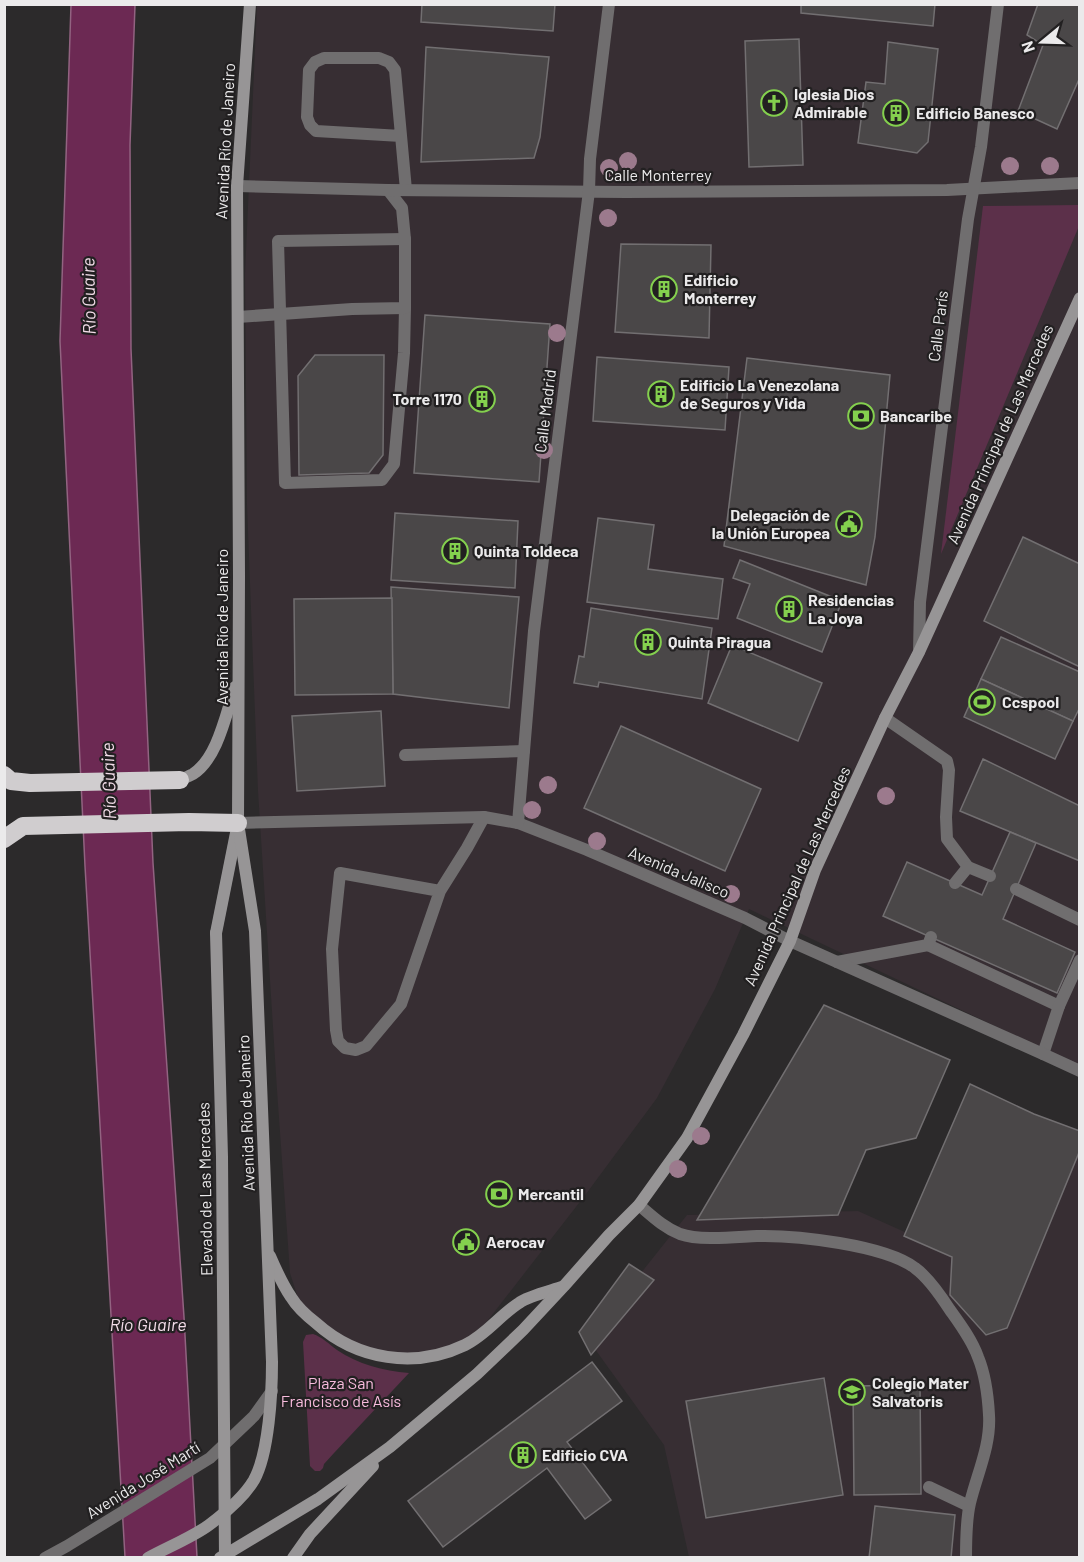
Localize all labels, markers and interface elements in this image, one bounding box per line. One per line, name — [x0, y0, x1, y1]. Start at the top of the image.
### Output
north arrow — [1012, 12, 1072, 72]
text: N — [1017, 39, 1038, 55]
street label: Avenida Río de Janeiro — [211, 62, 238, 220]
place label: Iglesia Dios Admirable — [794, 84, 874, 121]
church icon: Iglesia Dios Admirable — [759, 88, 789, 118]
building icon: Edificio Banesco — [881, 98, 911, 128]
place label: Edificio Banesco — [916, 103, 1035, 122]
street label: Calle Monterrey — [604, 165, 712, 184]
water label: Río Guaire — [76, 257, 100, 335]
place label: Edificio Monterrey — [684, 270, 756, 307]
building icon: Edificio Monterrey — [649, 274, 679, 304]
street label: Calle París — [924, 289, 951, 363]
street label: Avenida Principal de Las Mercedes — [942, 321, 1057, 546]
street label: Calle Madrid — [530, 368, 559, 454]
place label: Edificio La Venezolana de Seguros y Vida — [680, 375, 839, 412]
building icon: Edificio La Venezolana de Seguros y Vida — [646, 379, 676, 409]
building icon: Torre 1170 — [467, 384, 497, 414]
place label: Torre 1170 — [393, 389, 462, 408]
bank icon: Bancaribe — [846, 401, 876, 431]
place label: Bancaribe — [880, 406, 952, 425]
place label: Delegación de la Unión Europea — [712, 505, 830, 542]
public building icon: Delegación de la Unión Europea — [834, 509, 864, 539]
building icon: Quinta Toldeca — [440, 536, 470, 566]
place label: Quinta Toldeca — [474, 541, 578, 560]
street label: Avenida Río de Janeiro — [212, 549, 231, 705]
place label: Residencias La Joya — [808, 590, 894, 627]
building icon: Residencias La Joya — [774, 594, 804, 624]
building icon: Quinta Piragua — [633, 627, 663, 657]
place label: Quinta Piragua — [668, 632, 771, 651]
sports icon: Ccspool — [967, 687, 997, 717]
place label: Ccspool — [1002, 692, 1059, 711]
water label: Río Guaire — [96, 742, 120, 820]
street label: Avenida Principal de Las Mercedes — [739, 763, 854, 988]
street label: Avenida Jalisco — [626, 842, 733, 901]
street label: Avenida Río de Janeiro — [233, 1034, 258, 1192]
street label: Elevado de Las Mercedes — [193, 1102, 216, 1276]
bank icon: Mercantil — [484, 1179, 514, 1209]
place label: Mercantil — [518, 1184, 584, 1203]
public building icon: Aerocav — [451, 1227, 481, 1257]
place label: Aerocav — [486, 1232, 545, 1251]
water label: Río Guaire — [109, 1313, 187, 1335]
park label: Plaza San Francisco de Asís — [281, 1373, 401, 1410]
place label: Colegio Mater Salvatoris — [872, 1373, 969, 1410]
school or university icon: Colegio Mater Salvatoris — [837, 1377, 867, 1407]
street label: Avenida José Martí — [82, 1437, 203, 1522]
building icon: Edificio CVA — [508, 1440, 538, 1470]
place label: Edificio CVA — [542, 1445, 628, 1464]

